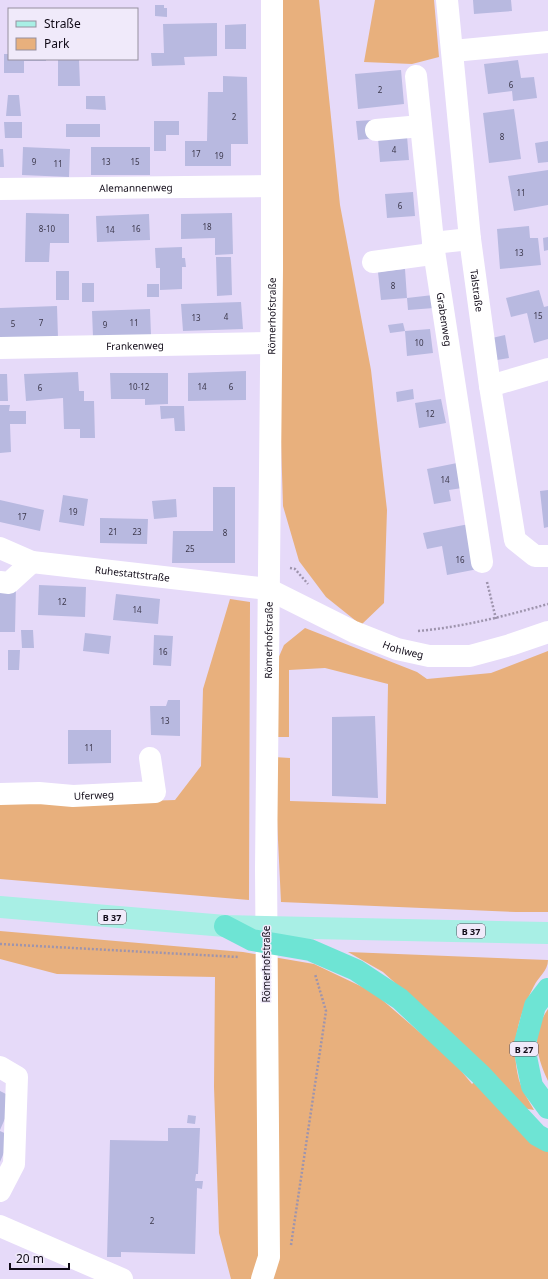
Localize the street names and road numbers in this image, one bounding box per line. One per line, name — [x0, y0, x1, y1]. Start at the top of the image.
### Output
street label: Alemannenweg — [99, 180, 173, 195]
street label: Talstraße — [467, 268, 487, 313]
street label: Römerhofstraße — [264, 277, 279, 355]
street label: Grabenweg — [433, 291, 456, 347]
street label: Frankenweg — [106, 338, 164, 353]
street label: Ruhestattstraße — [94, 562, 171, 585]
street label: Römerhofstraße — [261, 601, 276, 679]
street label: Hohlweg — [381, 637, 425, 662]
street label: Uferweg — [73, 787, 114, 803]
road number: B 37 — [98, 910, 126, 924]
road number: B 37 — [457, 924, 485, 938]
street label: Römerhofstraße — [259, 925, 273, 1002]
road number: B 27 — [510, 1042, 538, 1056]

